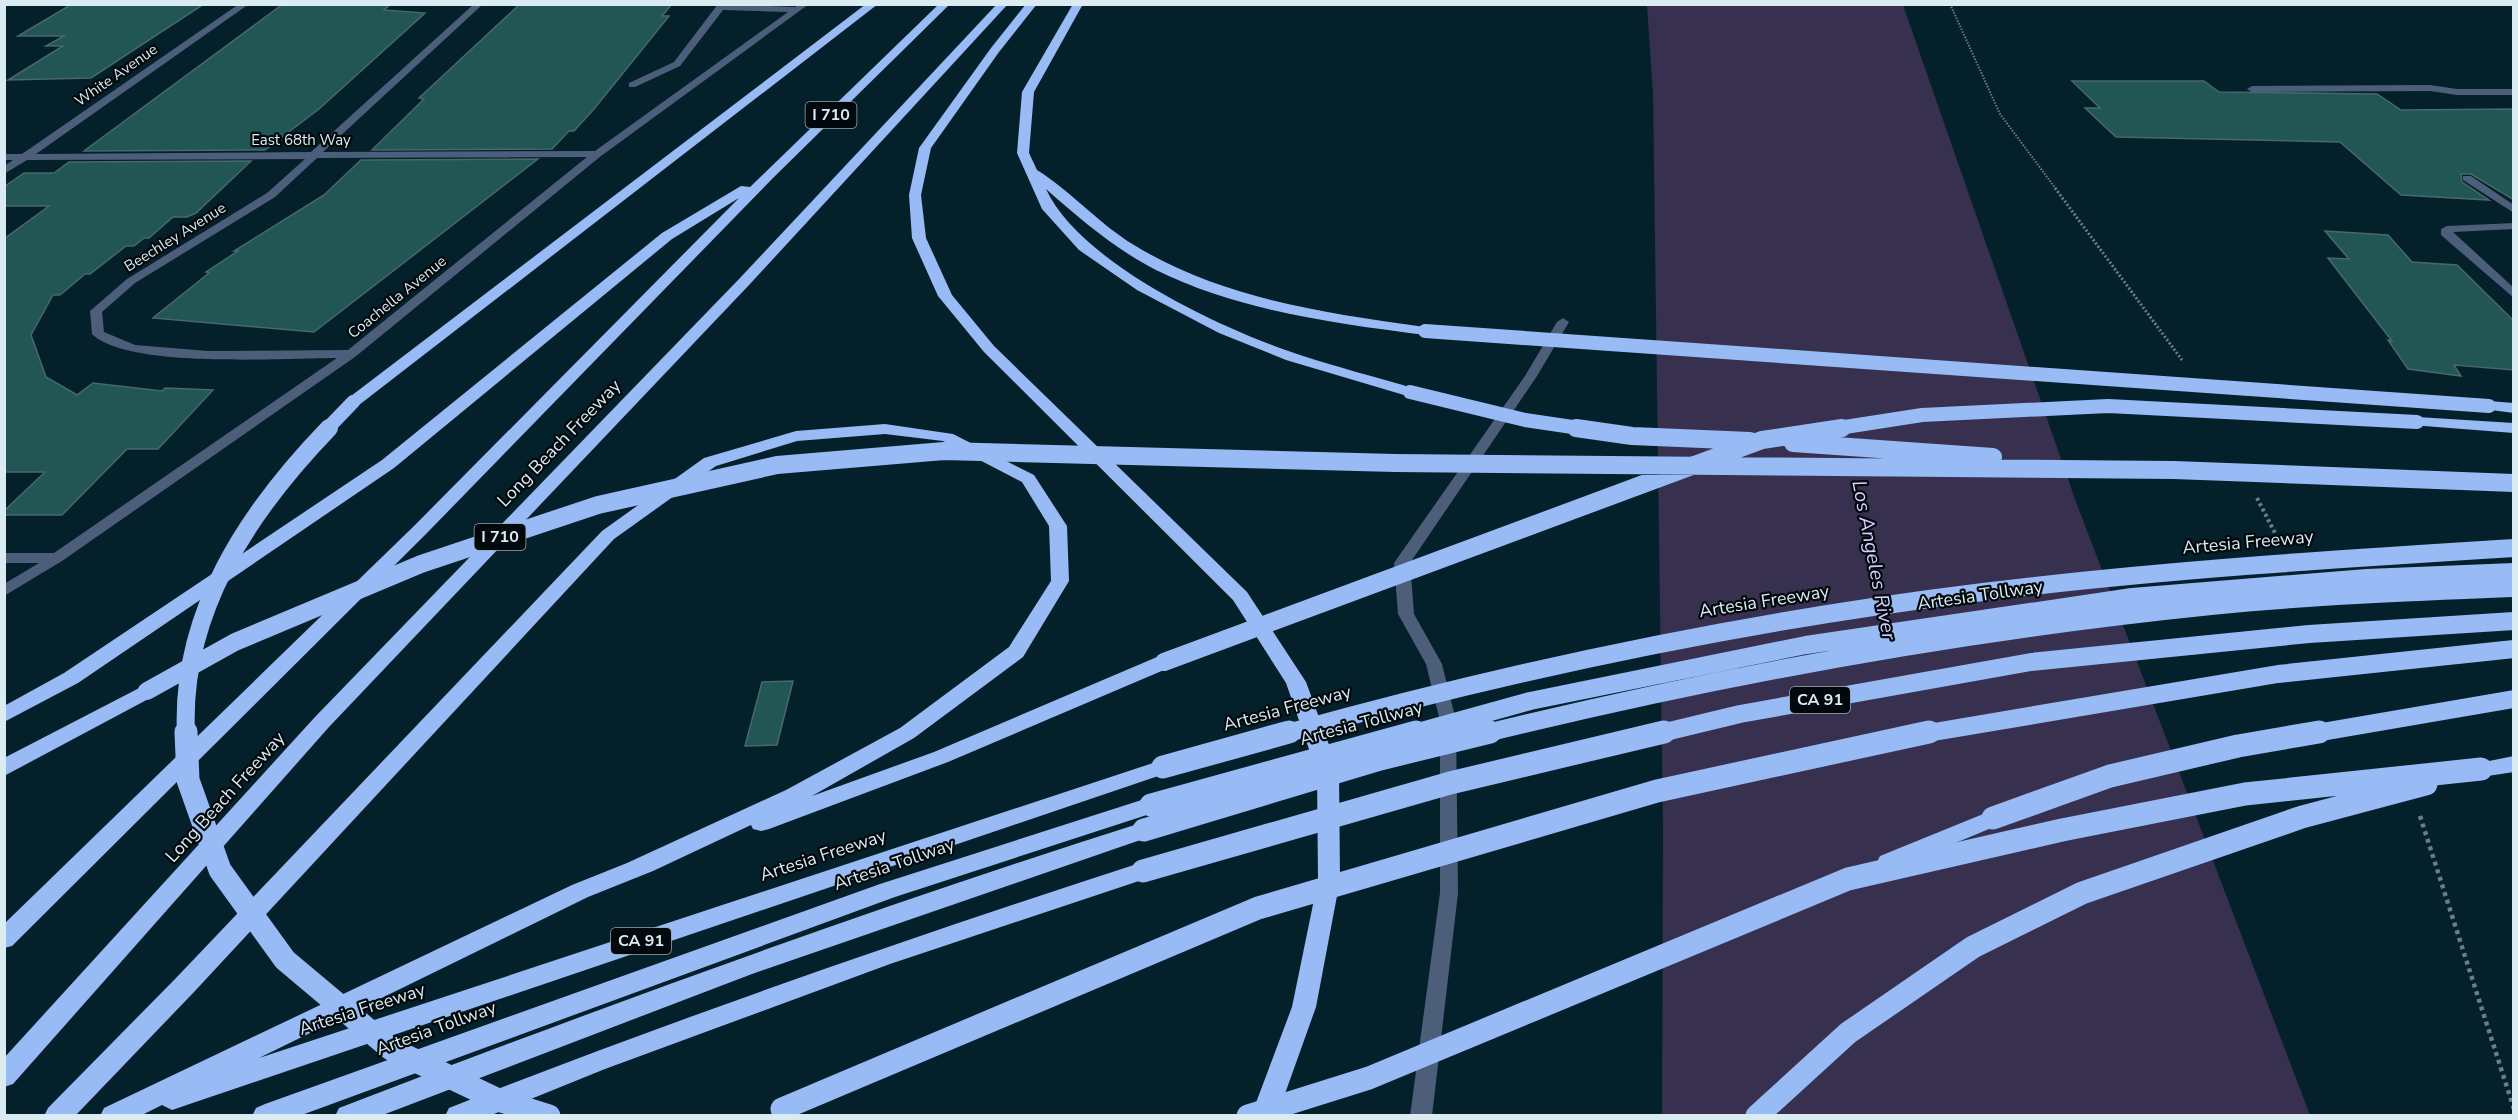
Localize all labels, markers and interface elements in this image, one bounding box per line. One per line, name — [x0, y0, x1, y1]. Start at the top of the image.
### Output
street label: White Avenue — [71, 39, 161, 111]
road number: I 710 — [806, 102, 856, 128]
street label: East 68th Way — [251, 130, 351, 150]
street label: Beechley Avenue — [120, 198, 230, 276]
street label: Coachella Avenue — [344, 251, 450, 343]
street label: Long Beach Freeway — [492, 374, 627, 512]
water label: Los Angeles River — [1845, 478, 1903, 643]
road number: I 710 — [474, 524, 526, 550]
street label: Artesia Freeway — [2181, 524, 2315, 560]
street label: Artesia Tollway — [1916, 574, 2045, 616]
street label: Artesia Freeway — [1697, 579, 1832, 623]
street label: Artesia Freeway — [1220, 679, 1354, 737]
road number: CA 91 — [1790, 687, 1850, 713]
street label: Artesia Tollway — [1297, 695, 1426, 751]
street label: Long Beach Freeway — [160, 726, 291, 868]
street label: Artesia Freeway — [757, 823, 890, 887]
street label: Artesia Tollway — [830, 832, 958, 896]
road number: CA 91 — [611, 928, 671, 954]
street label: Artesia Freeway — [296, 977, 429, 1041]
street label: Artesia Tollway — [373, 995, 500, 1061]

